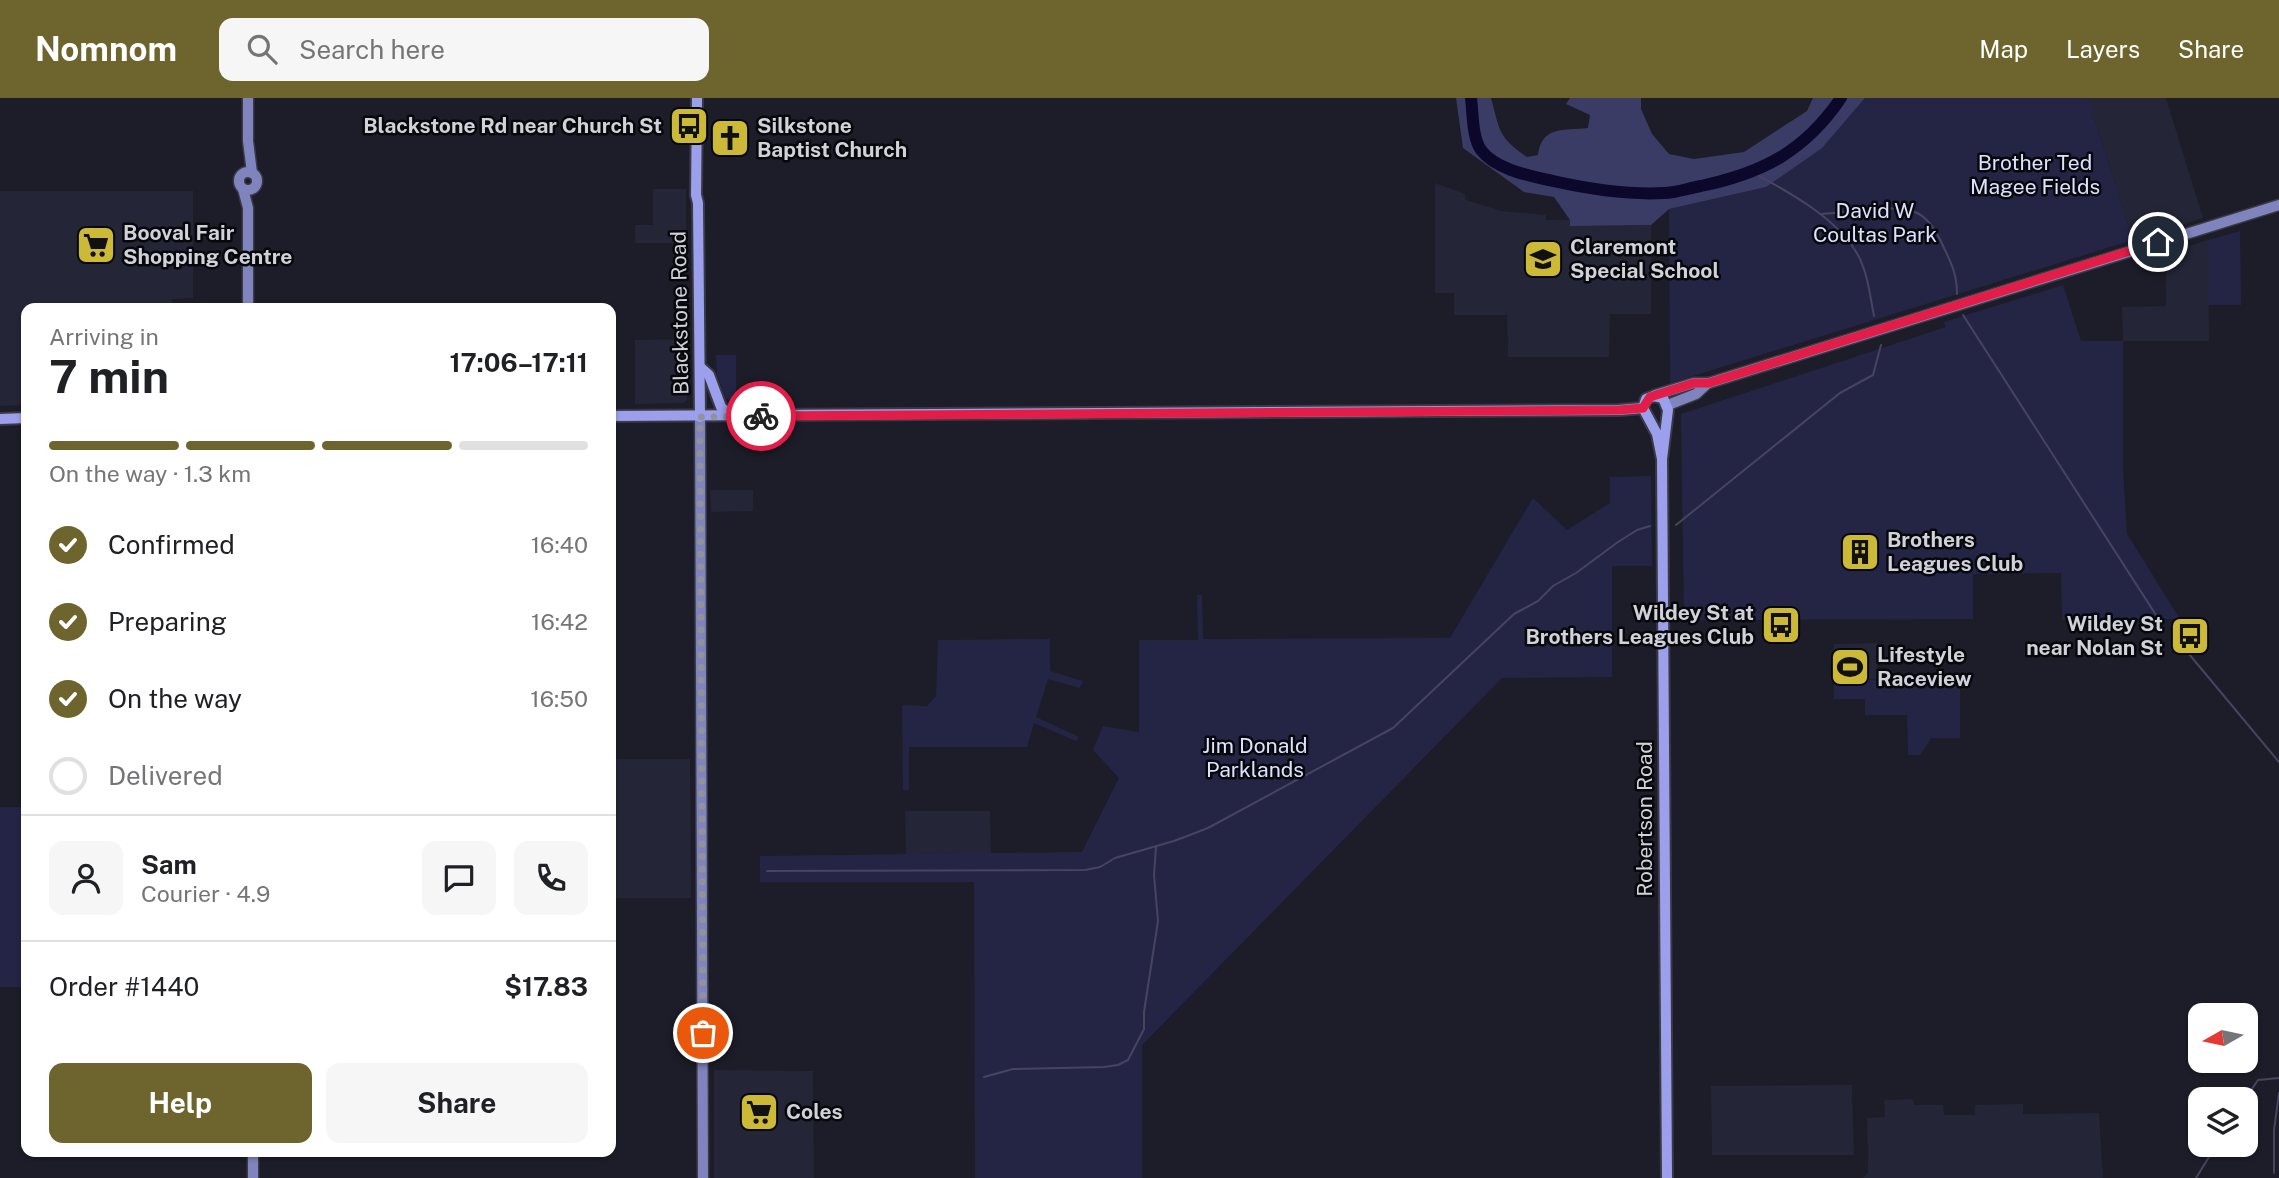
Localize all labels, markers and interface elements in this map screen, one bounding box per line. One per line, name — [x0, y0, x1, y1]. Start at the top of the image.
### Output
search box — [219, 18, 709, 81]
text: Nomnom — [35, 30, 177, 68]
icon: search — [243, 30, 281, 68]
text: Search here — [299, 34, 445, 65]
text: Map — [1979, 35, 2028, 63]
text: Layers — [2066, 35, 2140, 63]
text: Share — [2178, 35, 2244, 63]
bus stop icon: Blackstone Rd near Church St — [668, 105, 710, 147]
place label: Blackstone Rd near Church St — [363, 113, 662, 138]
place label: Silkstone Baptist Church — [757, 113, 907, 162]
church icon: Silkstone Baptist Church — [709, 117, 751, 159]
park label: Brother Ted Magee Fields — [1970, 150, 2100, 199]
park label: David W Coultas Park — [1813, 198, 1937, 247]
pin — [2128, 212, 2188, 272]
place label: Booval Fair Shopping Centre — [123, 220, 292, 269]
icon: home — [2139, 223, 2177, 261]
supermarket icon: Booval Fair Shopping Centre — [75, 224, 117, 266]
street label: Blackstone Road — [666, 231, 693, 395]
place label: Claremont Special School — [1570, 234, 1719, 283]
school or university icon: Claremont Special School — [1522, 238, 1564, 280]
text: Arriving in — [49, 323, 159, 350]
text: 17:06–17:11 — [449, 347, 588, 378]
text: 7 min — [49, 349, 169, 403]
courier — [726, 381, 796, 451]
icon: bike — [742, 397, 780, 435]
text: On the way · 1.3 km — [49, 460, 251, 487]
icon: check — [49, 526, 87, 564]
place label: Brothers Leagues Club — [1887, 527, 2023, 576]
text: Confirmed — [108, 529, 235, 560]
text: 16:40 — [531, 531, 588, 558]
building icon: Brothers Leagues Club — [1839, 531, 1881, 573]
place label: Wildey St at Brothers Leagues Club — [1525, 600, 1754, 649]
icon: check — [49, 603, 87, 641]
bus stop icon: Wildey St at Brothers Leagues Club — [1760, 604, 1802, 646]
text: Preparing — [108, 606, 227, 637]
text: 16:42 — [531, 608, 588, 635]
place label: Wildey St near Nolan St — [2026, 611, 2163, 660]
bus stop icon: Wildey St near Nolan St — [2169, 615, 2211, 657]
place label: Lifestyle Raceview — [1877, 642, 1972, 691]
sports icon: Lifestyle Raceview — [1829, 646, 1871, 688]
icon: check — [49, 680, 87, 718]
text: On the way — [108, 683, 242, 714]
text: 16:50 — [530, 685, 588, 712]
park label: Jim Donald Parklands — [1202, 733, 1308, 782]
street label: Robertson Road — [1632, 741, 1657, 897]
text: Delivered — [108, 760, 223, 791]
button: person — [49, 841, 123, 915]
button: chat — [422, 841, 496, 915]
button: phone — [514, 841, 588, 915]
text: Sam — [141, 849, 197, 880]
text: Courier · 4.9 — [141, 880, 270, 907]
text: Order #1440 — [49, 971, 199, 1002]
text: $17.83 — [504, 971, 588, 1002]
pin — [673, 1003, 733, 1063]
north arrow — [2188, 1003, 2258, 1073]
map controls — [2188, 1003, 2258, 1157]
icon: bag — [684, 1014, 722, 1052]
button: Help — [49, 1063, 312, 1143]
button: Share — [326, 1063, 588, 1143]
button: layers — [2188, 1087, 2258, 1157]
supermarket icon: Coles — [738, 1091, 780, 1133]
place label: Coles — [786, 1099, 843, 1124]

